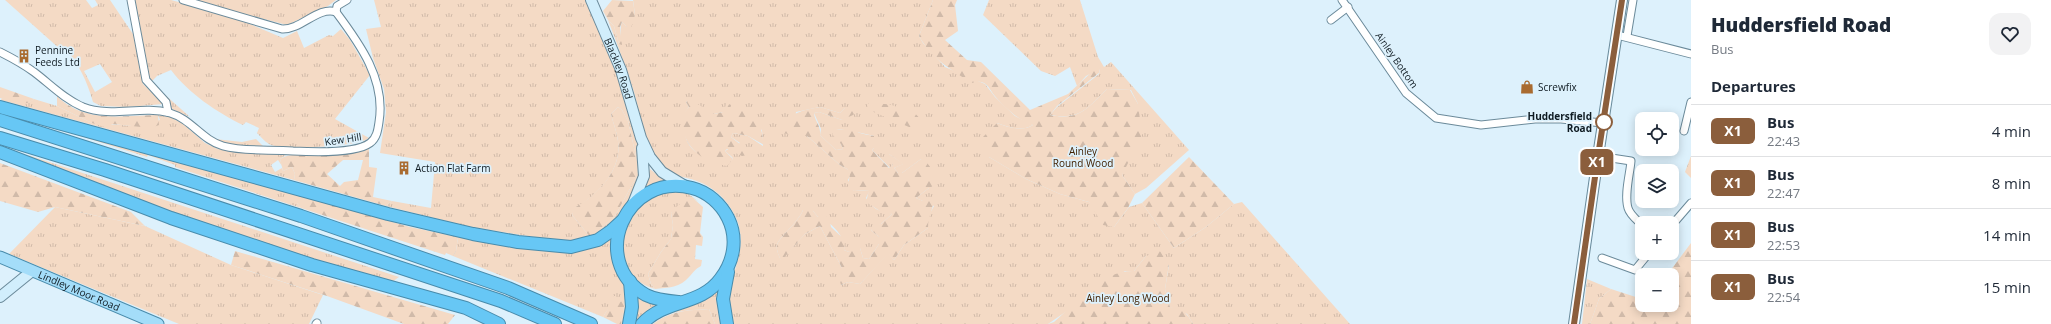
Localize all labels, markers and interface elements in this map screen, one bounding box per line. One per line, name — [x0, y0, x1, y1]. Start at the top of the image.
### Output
text: Huddersfield Road — [1711, 12, 1891, 38]
button: heart — [1989, 13, 2031, 55]
street label: Ainley Bottom — [1372, 29, 1422, 91]
street label: Blackley Road — [601, 36, 636, 101]
text: Bus — [1711, 40, 1734, 58]
place label: Pennine Feeds Ltd — [35, 43, 80, 69]
building icon: Pennine Feeds Ltd — [16, 48, 32, 64]
text: Departures — [1711, 76, 1796, 96]
shop icon: Screwfix — [1519, 79, 1535, 95]
place label: Screwfix — [1538, 80, 1578, 94]
place label: Huddersfield Road — [1527, 109, 1592, 135]
map controls — [1635, 112, 1679, 312]
button: locate — [1635, 112, 1679, 156]
text: Bus — [1767, 112, 1794, 132]
marker: Huddersfield Road — [1595, 113, 1613, 131]
text: X1 — [1724, 121, 1742, 140]
text: 4 min — [1992, 121, 2031, 141]
street label: Kew Hill — [324, 129, 362, 149]
text: 22:43 — [1767, 132, 1800, 150]
park label: Ainley Round Wood — [1053, 144, 1113, 170]
line badge: X1 — [1579, 149, 1615, 175]
text: X1 — [1588, 152, 1606, 171]
building icon: Action Flat Farm — [396, 160, 412, 176]
place label: Action Flat Farm — [415, 161, 490, 175]
button: layers — [1635, 164, 1679, 208]
text: Bus — [1767, 164, 1794, 184]
text: X1 — [1724, 173, 1742, 192]
text: 8 min — [1992, 173, 2031, 193]
text: 22:47 — [1767, 184, 1800, 202]
button: + — [1635, 216, 1679, 260]
text: Bus — [1767, 216, 1794, 236]
text: X1 — [1724, 225, 1742, 244]
text: 14 min — [1983, 225, 2031, 245]
text: 22:53 — [1767, 236, 1800, 254]
street label: Lindley Moor Road — [36, 267, 122, 314]
button: − — [1635, 268, 1679, 312]
text: Bus — [1767, 268, 1794, 288]
text: X1 — [1724, 277, 1742, 296]
text: 15 min — [1983, 277, 2031, 297]
text: 22:54 — [1767, 288, 1800, 306]
park label: Ainley Long Wood — [1086, 291, 1170, 305]

